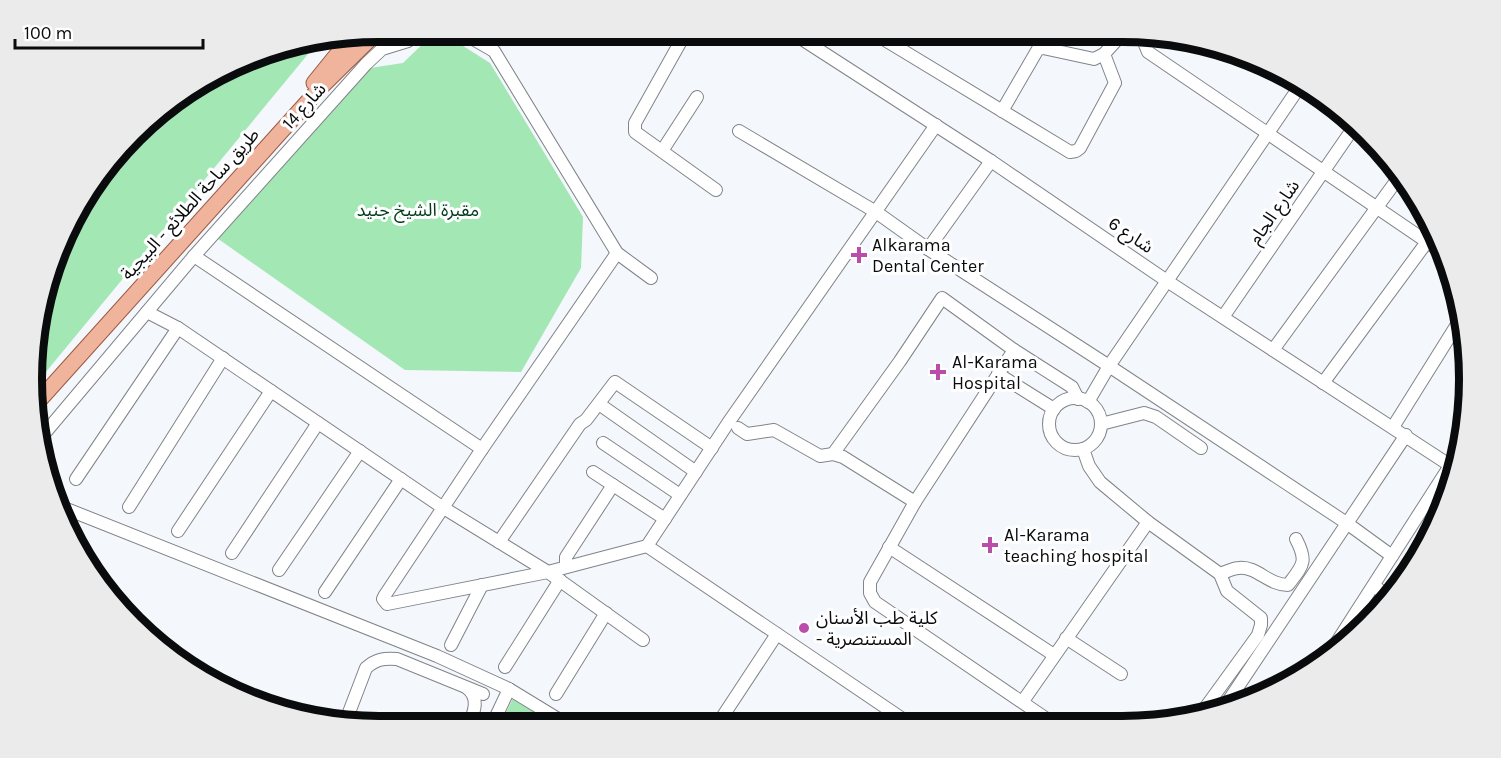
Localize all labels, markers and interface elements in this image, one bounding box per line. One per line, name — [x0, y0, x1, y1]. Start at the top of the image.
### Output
scale bar — [15, 12, 202, 50]
text: 100 m — [24, 22, 72, 44]
street label: شارع 14 — [277, 78, 333, 136]
street label: طريق ساحة الطلائع - البيجية — [116, 124, 266, 286]
street label: شارع الجام — [1244, 175, 1307, 250]
park label: مقبرة الشيخ جنيد — [357, 199, 479, 223]
street label: شارع 6 — [1103, 212, 1158, 260]
place label: Alkarama Dental Center — [872, 234, 984, 277]
marker: Alkarama Dental Center — [850, 246, 868, 264]
place label: Al-Karama Hospital — [952, 351, 1038, 394]
marker: Al-Karama Hospital — [929, 363, 947, 381]
place label: Al-Karama teaching hospital — [1004, 524, 1149, 567]
marker: Al-Karama teaching hospital — [981, 536, 999, 554]
place label: كلية طب الأسنان - المستنصرية — [816, 607, 938, 650]
marker: كلية طب الأسنان - المستنصرية — [797, 621, 811, 635]

